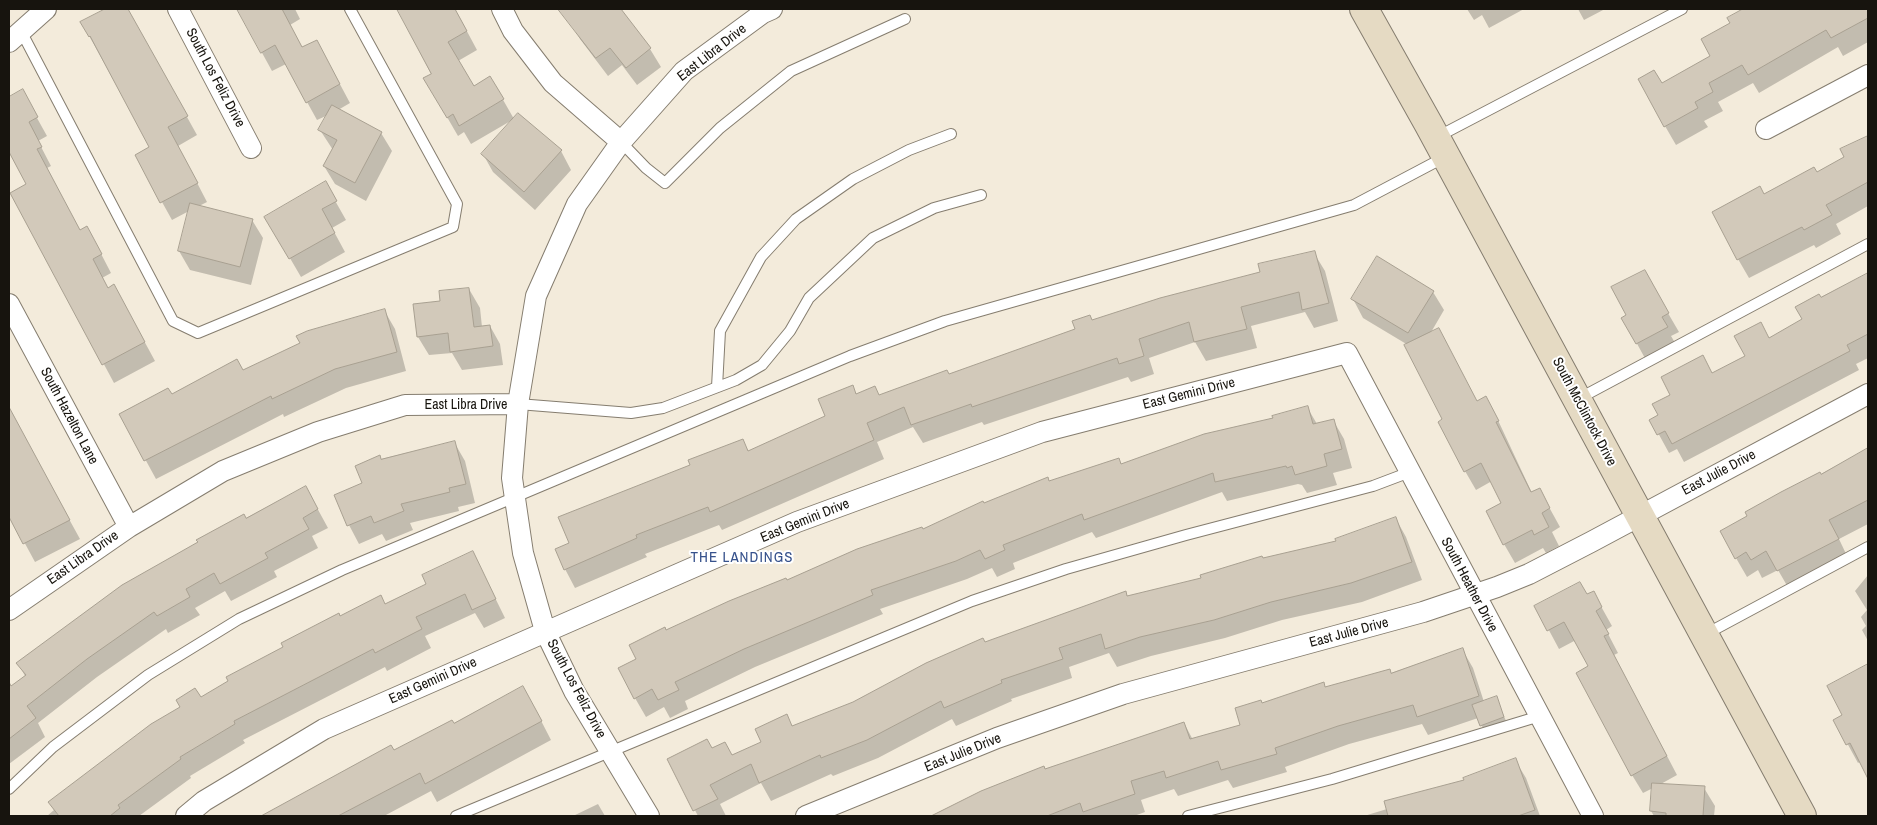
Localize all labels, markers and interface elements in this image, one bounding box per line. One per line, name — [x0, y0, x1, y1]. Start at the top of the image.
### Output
street label: East Libra Drive — [674, 21, 750, 85]
street label: South Los Feliz Drive — [182, 26, 248, 130]
street label: South McClintock Drive — [1548, 355, 1620, 469]
street label: South Hazelton Lane — [36, 365, 102, 467]
street label: East Gemini Drive — [1141, 374, 1237, 414]
street label: East Libra Drive — [425, 397, 507, 413]
street label: East Julie Drive — [1679, 447, 1759, 499]
street label: East Gemini Drive — [758, 496, 852, 546]
street label: East Libra Drive — [44, 527, 122, 589]
street label: South Heather Drive — [1437, 535, 1501, 635]
district label: THE LANDINGS — [689, 549, 795, 567]
street label: East Julie Drive — [1308, 614, 1390, 652]
street label: South Los Feliz Drive — [543, 637, 609, 741]
street label: East Gemini Drive — [386, 654, 480, 708]
street label: East Julie Drive — [922, 730, 1004, 776]

